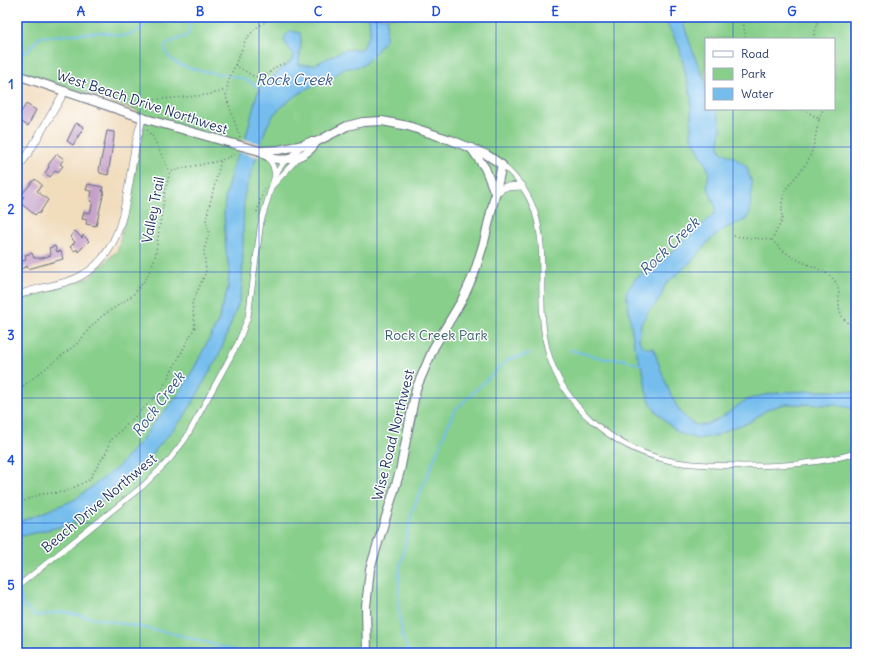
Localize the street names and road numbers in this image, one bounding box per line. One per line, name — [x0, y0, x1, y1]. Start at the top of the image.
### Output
street label: West Beach Drive Northwest — [54, 66, 230, 138]
street label: Valley Trail — [138, 175, 168, 245]
street label: Wise Road Northwest — [368, 367, 418, 503]
street label: Beach Drive Northwest — [38, 449, 161, 557]

